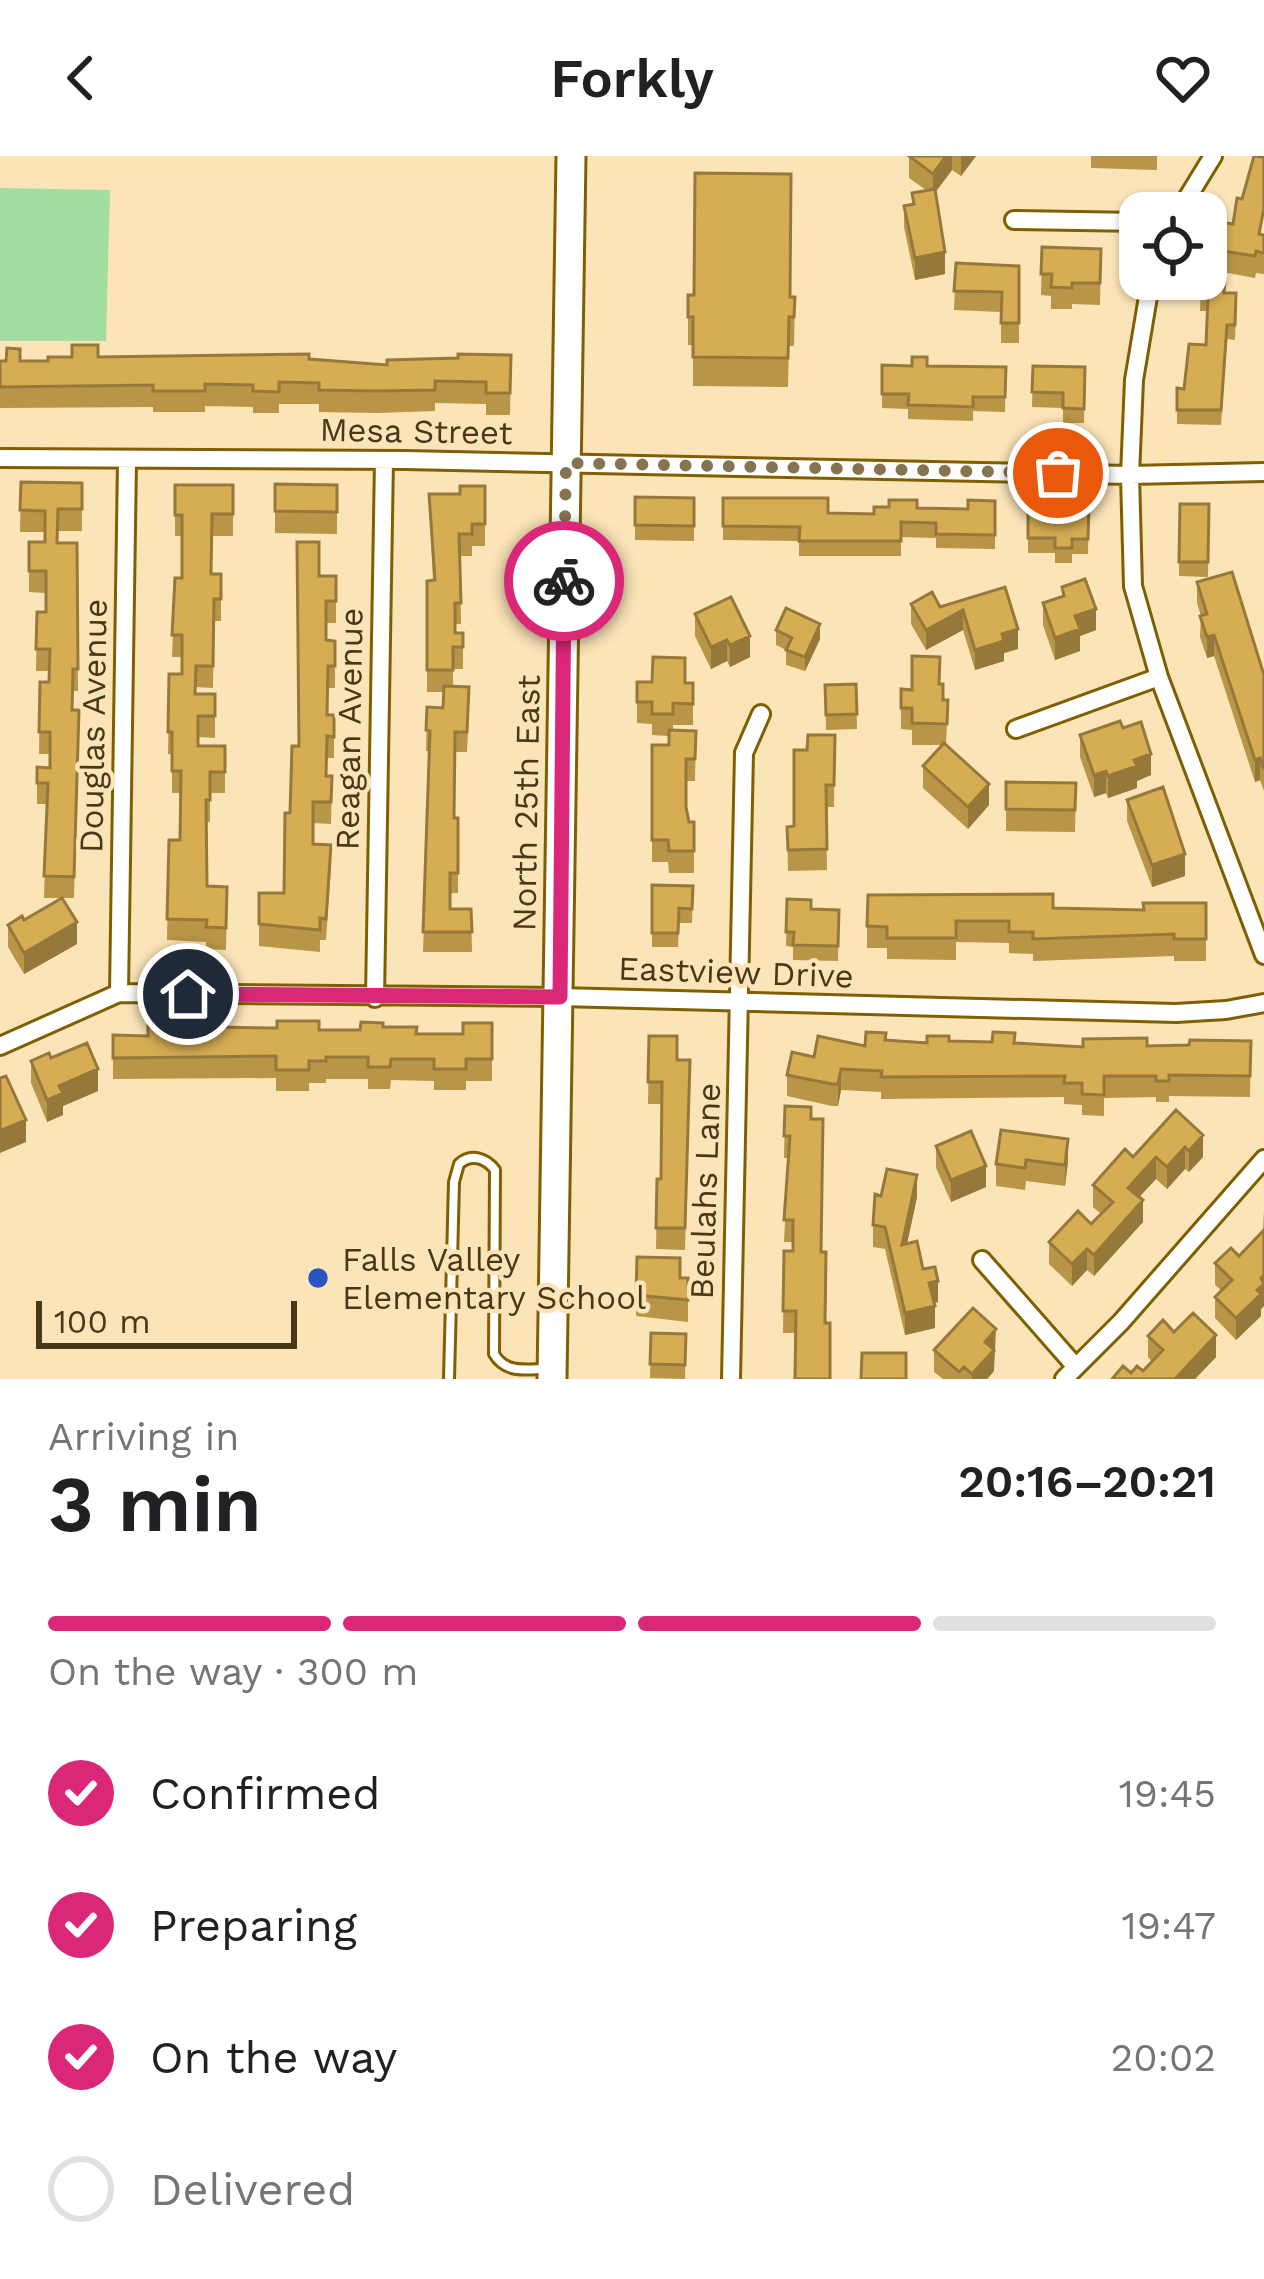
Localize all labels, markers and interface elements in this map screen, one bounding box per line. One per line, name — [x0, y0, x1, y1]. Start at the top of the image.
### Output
icon: back — [48, 45, 114, 111]
icon: heart — [1150, 45, 1216, 111]
text: Forkly — [550, 47, 714, 110]
map controls — [1119, 192, 1227, 300]
button: locate — [1119, 192, 1227, 300]
street label: Mesa Street — [319, 410, 513, 452]
pin — [1007, 422, 1109, 524]
icon: bag — [1025, 440, 1091, 506]
courier — [504, 521, 624, 641]
icon: bike — [531, 548, 597, 614]
street label: Douglas Avenue — [71, 599, 115, 853]
street label: Reagan Avenue — [327, 607, 371, 851]
street label: North 25th East — [504, 674, 548, 932]
pin — [137, 943, 239, 1045]
street label: Eastview Drive — [618, 948, 854, 996]
icon: home — [155, 961, 221, 1027]
street label: Beulahs Lane — [682, 1082, 728, 1300]
place label: Falls Valley Elementary School — [342, 1240, 646, 1317]
marker: Falls Valley Elementary School — [305, 1265, 331, 1291]
scale bar — [36, 1295, 297, 1348]
text: 100 m — [54, 1302, 151, 1341]
text: Arriving in — [48, 1414, 239, 1459]
text: 20:16–20:21 — [958, 1455, 1216, 1508]
text: 3 min — [48, 1458, 262, 1550]
text: On the way · 300 m — [48, 1649, 418, 1694]
icon: check — [48, 1760, 114, 1826]
text: Confirmed — [150, 1767, 381, 1820]
text: 19:45 — [1119, 1771, 1216, 1816]
icon: check — [48, 1892, 114, 1958]
text: Preparing — [150, 1899, 357, 1952]
text: 19:47 — [1121, 1903, 1216, 1948]
icon: check — [48, 2024, 114, 2090]
text: On the way — [150, 2031, 397, 2084]
text: 20:02 — [1110, 2035, 1216, 2080]
text: Delivered — [150, 2163, 355, 2216]

